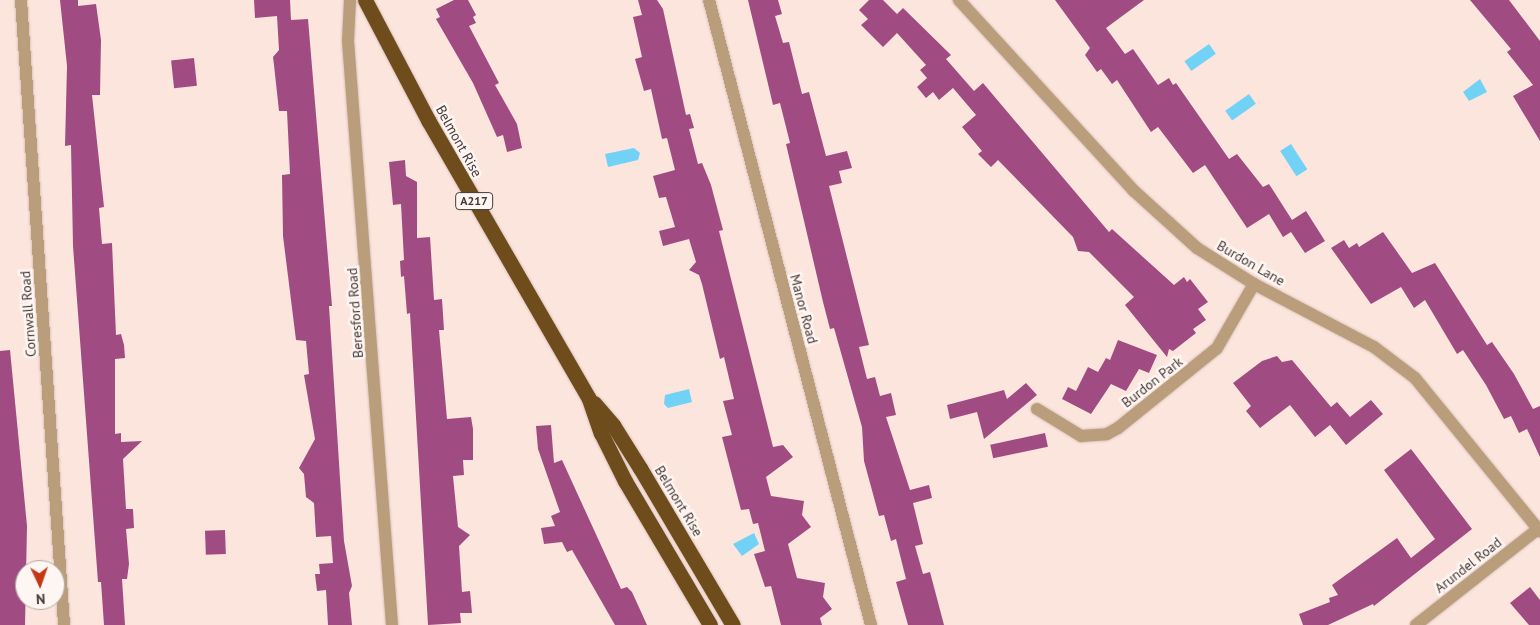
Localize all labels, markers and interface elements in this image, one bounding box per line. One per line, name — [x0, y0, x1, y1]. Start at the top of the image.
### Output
street label: Belmont Rise — [432, 102, 486, 180]
road number: A217 — [454, 192, 494, 210]
street label: Burdon Lane — [1214, 237, 1288, 289]
street label: Beresford Road — [343, 267, 367, 359]
street label: Cornwall Road — [17, 270, 39, 358]
street label: Manor Road — [787, 272, 821, 346]
street label: Burdon Park — [1118, 353, 1186, 411]
street label: Belmont Rise — [651, 463, 707, 539]
street label: Arundel Road — [1431, 534, 1505, 596]
north arrow — [15, 560, 65, 610]
text: N — [36, 590, 46, 608]

